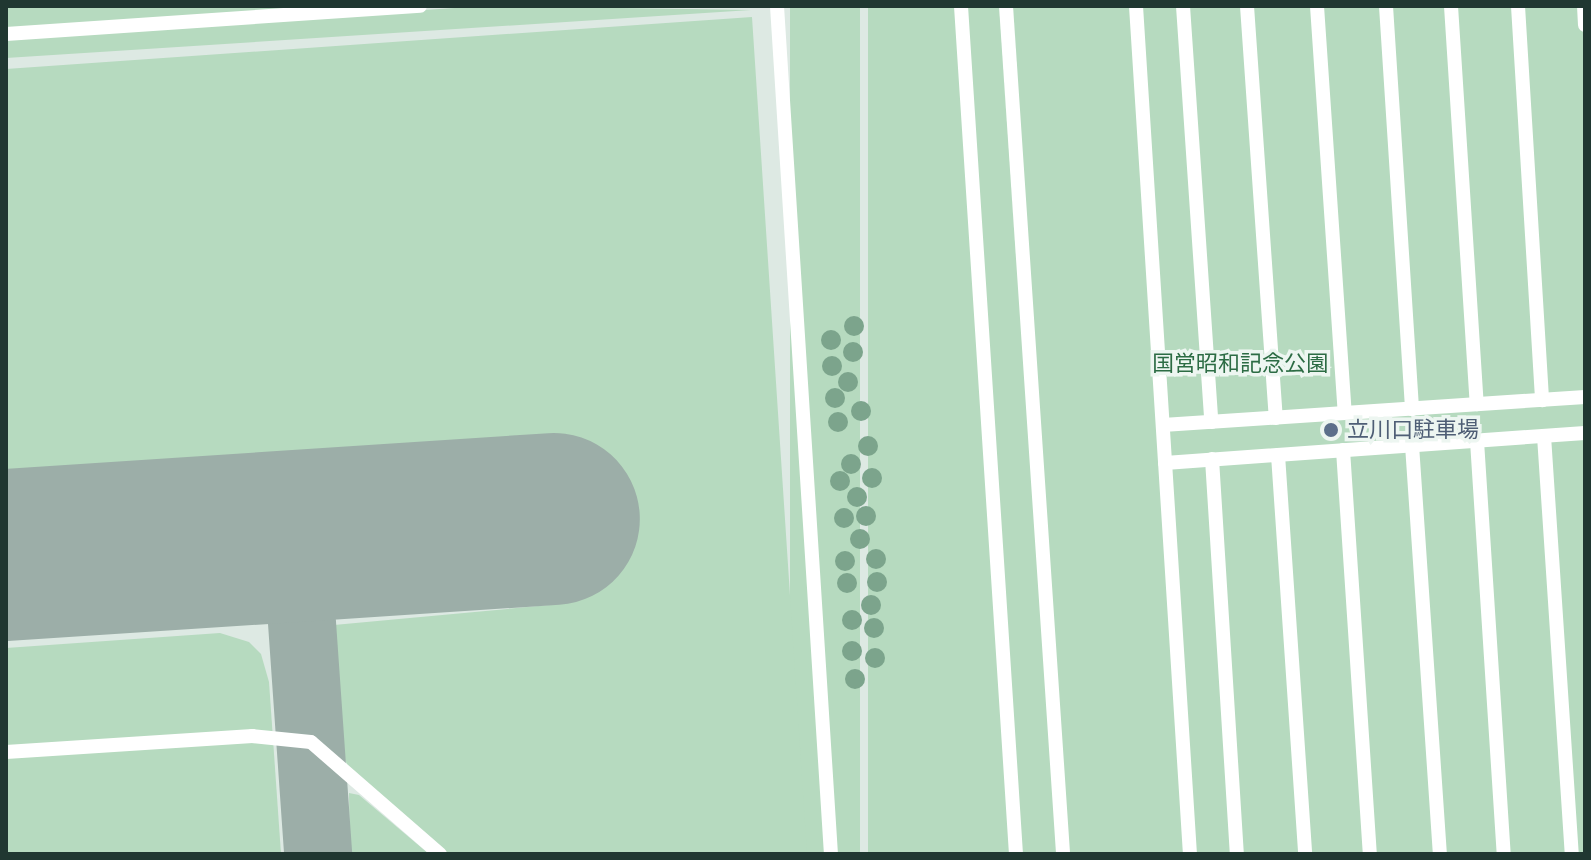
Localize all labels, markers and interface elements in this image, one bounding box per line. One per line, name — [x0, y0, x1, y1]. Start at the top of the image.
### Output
park label: 国営昭和記念公園 — [1152, 351, 1328, 377]
place label: 立川口駐車場 — [1347, 417, 1479, 443]
marker: 立川口駐車場 — [1322, 421, 1340, 439]

